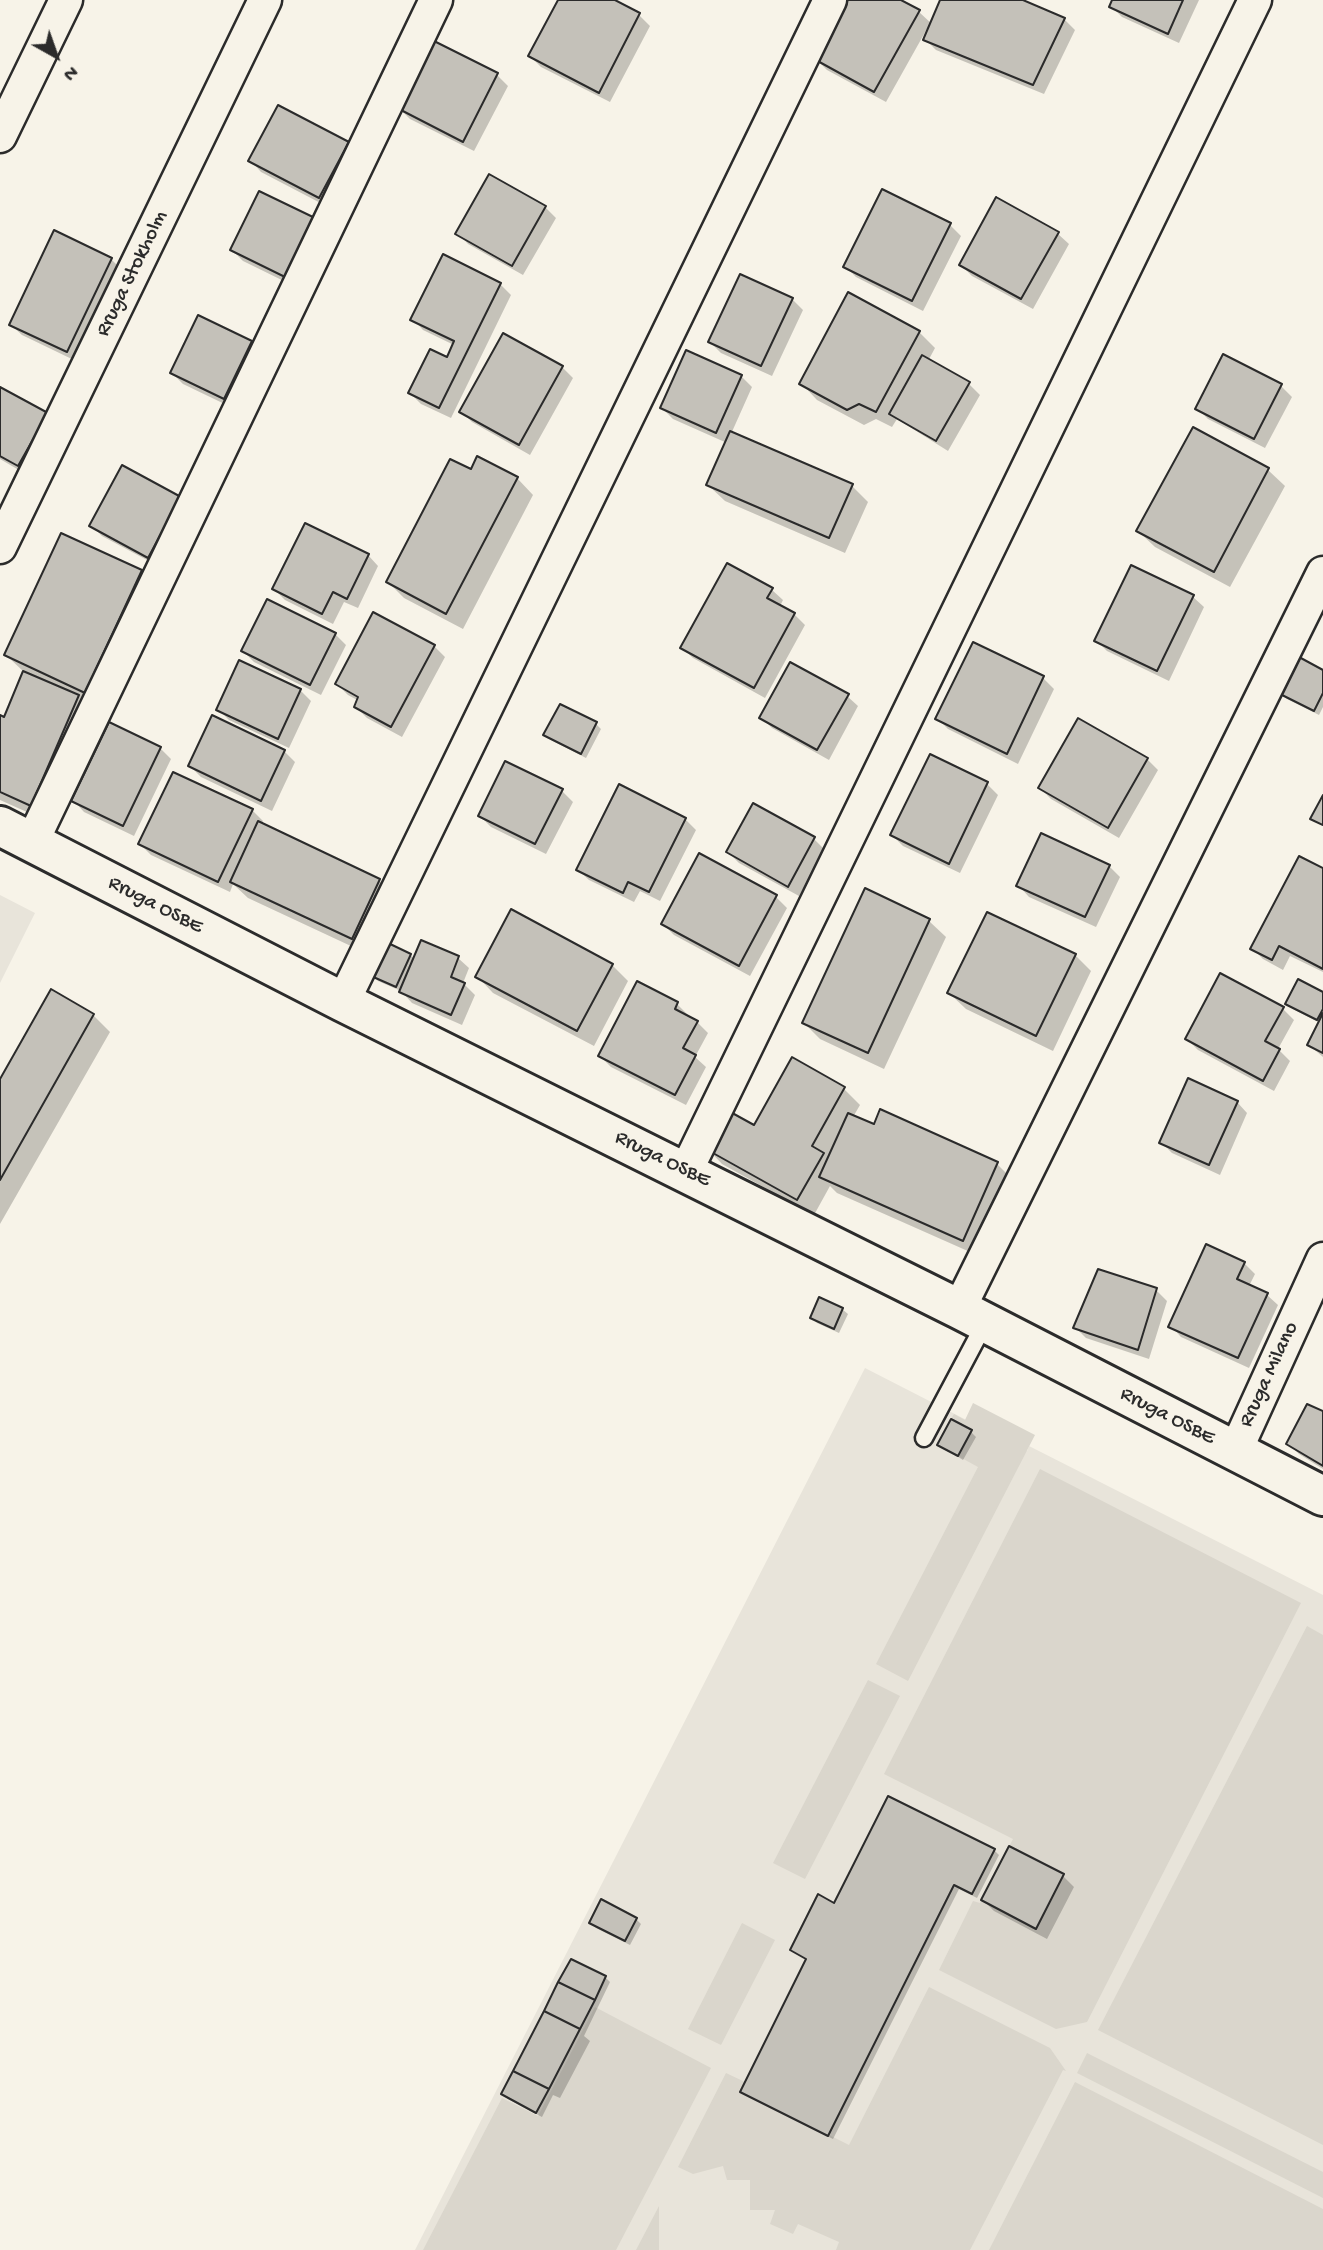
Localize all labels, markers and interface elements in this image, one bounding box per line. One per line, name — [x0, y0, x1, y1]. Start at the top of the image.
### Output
north arrow — [21, 21, 91, 91]
text: N — [58, 60, 82, 85]
street label: Rruga Stokholm — [92, 207, 174, 341]
street label: Rruga OSBE — [103, 871, 207, 941]
street label: Rruga OSBE — [610, 1126, 714, 1194]
street label: Rruga Milano — [1235, 1318, 1305, 1432]
street label: Rruga OSBE — [1115, 1382, 1219, 1452]

